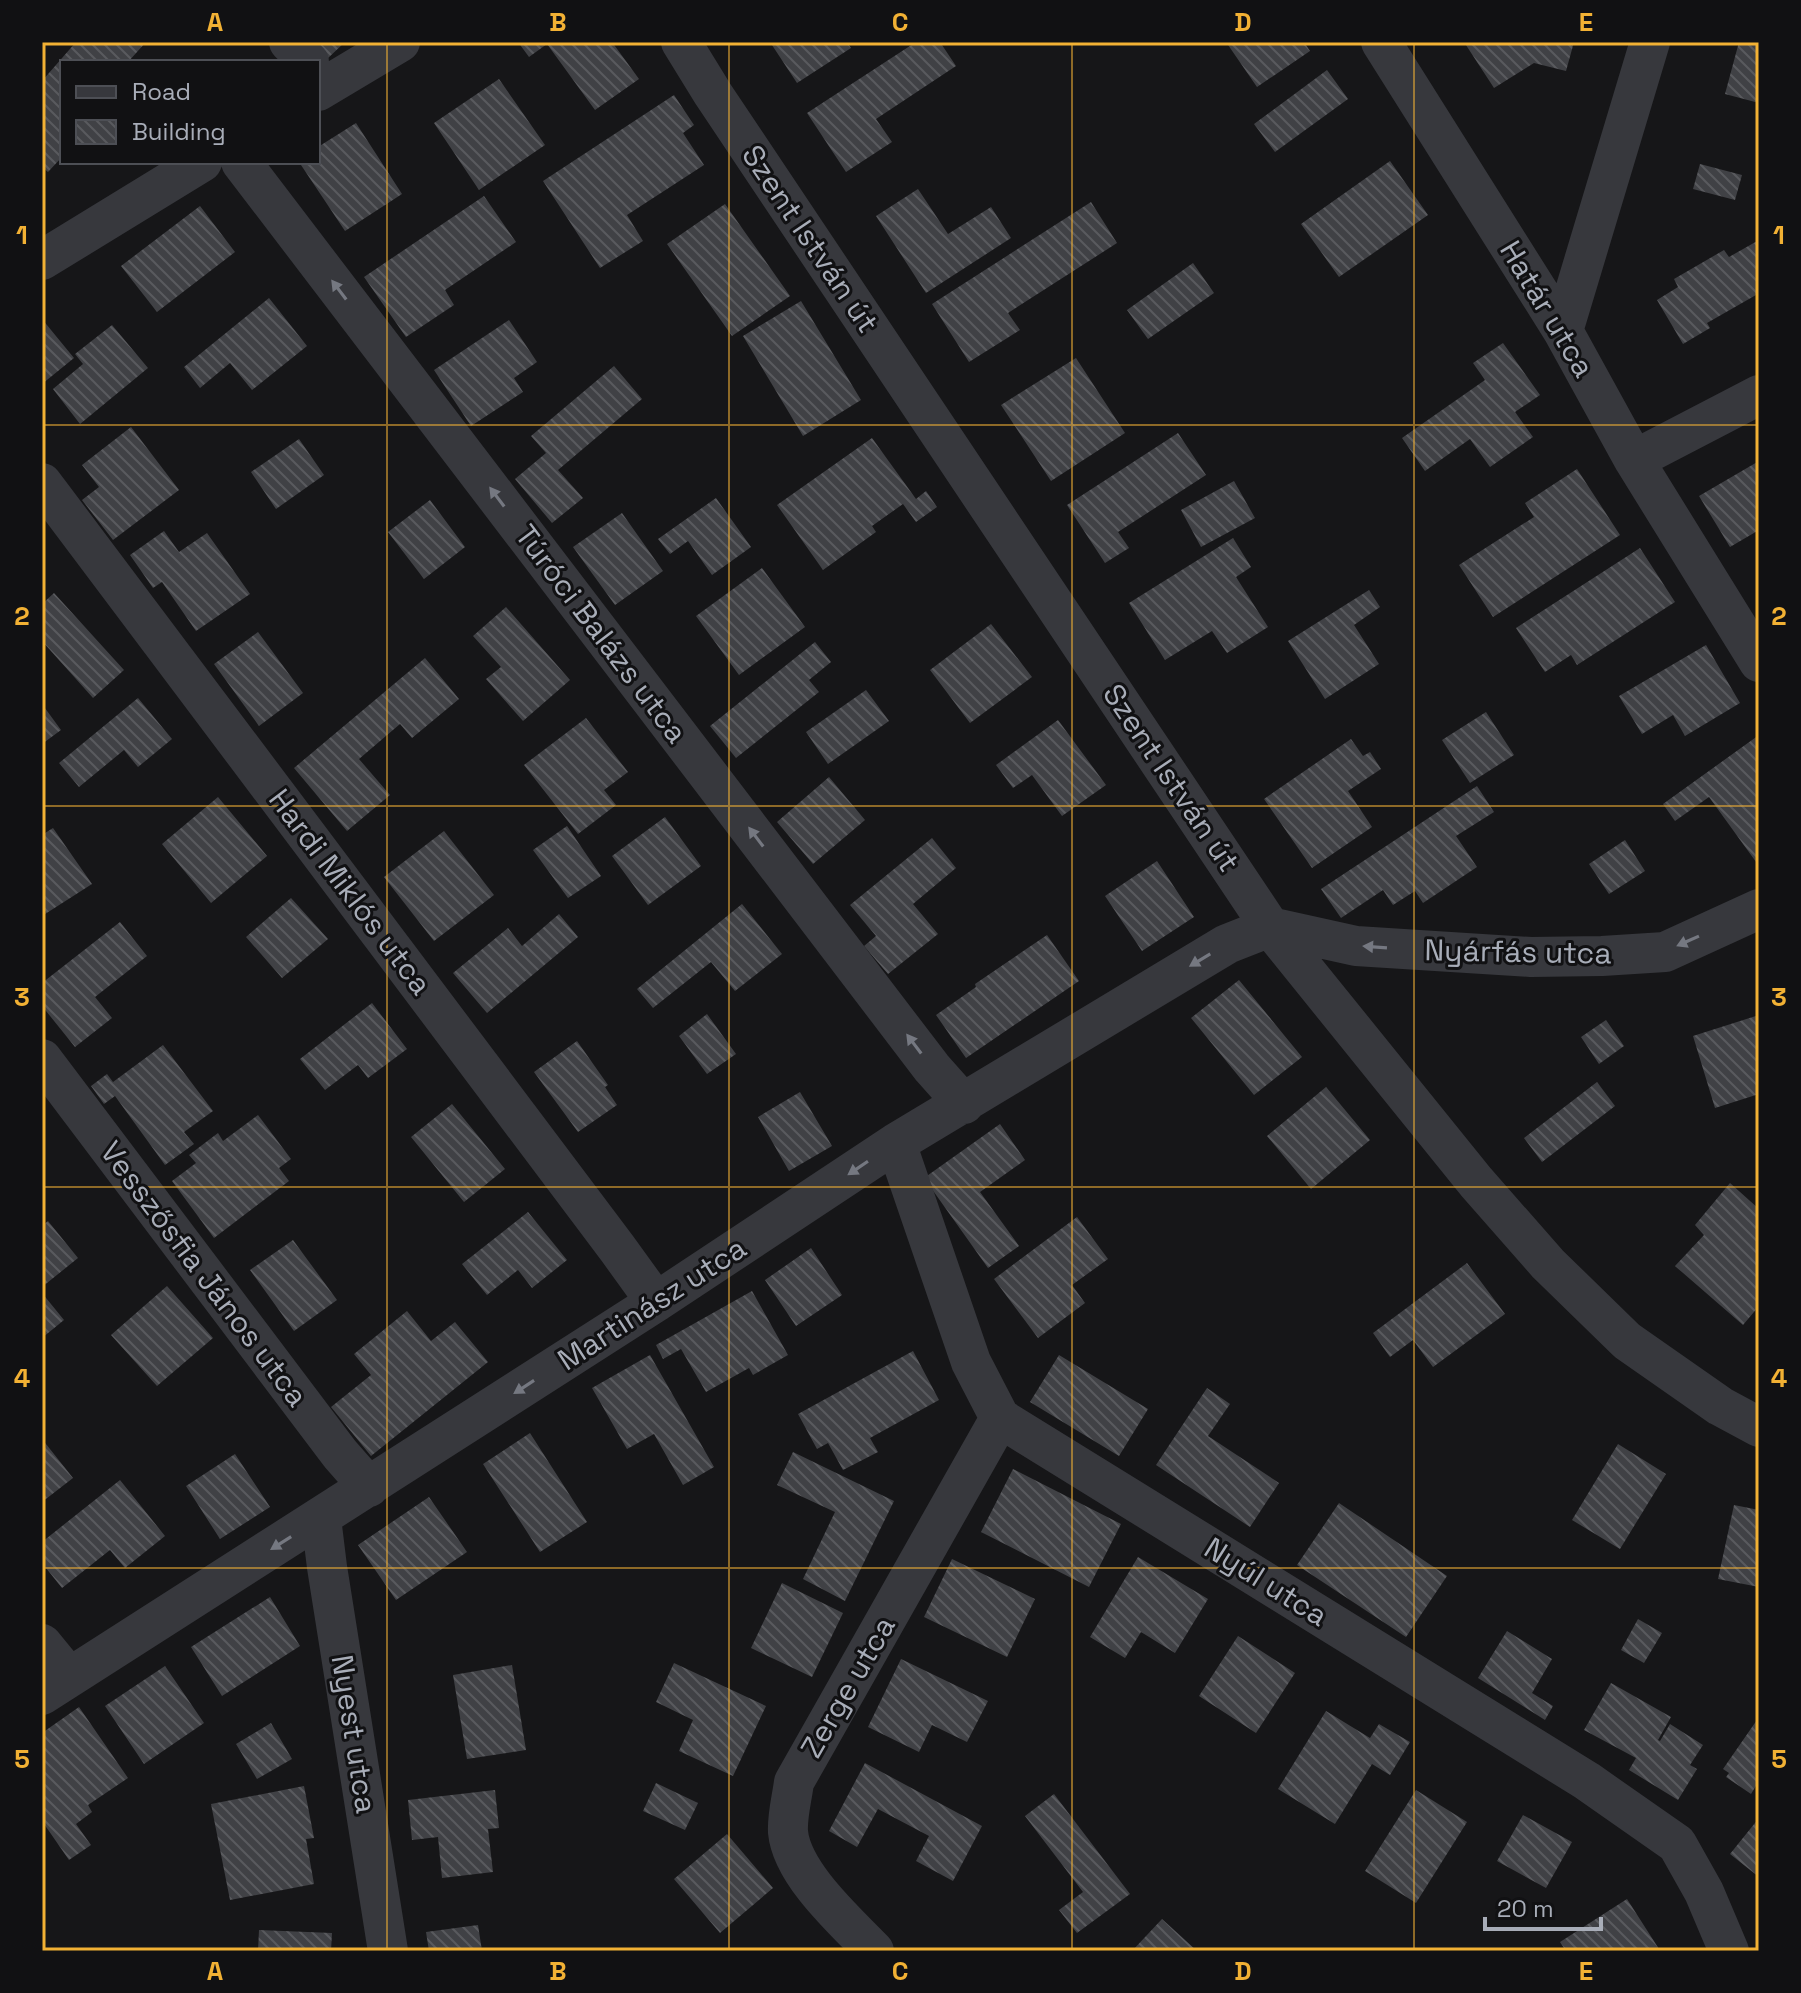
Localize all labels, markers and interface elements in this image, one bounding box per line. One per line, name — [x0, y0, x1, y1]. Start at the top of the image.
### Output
text: A — [207, 5, 224, 39]
text: B — [549, 5, 567, 39]
text: C — [892, 5, 908, 39]
text: D — [1234, 5, 1252, 39]
text: E — [1579, 5, 1593, 39]
legend — [60, 60, 320, 164]
text: Road — [132, 76, 191, 107]
text: Building — [132, 116, 226, 147]
street label: Szent István út — [733, 137, 888, 340]
text: 1 — [16, 218, 28, 252]
text: 1 — [1773, 218, 1785, 252]
street label: Határ utca — [1491, 233, 1603, 384]
one-way arrow — [331, 280, 347, 300]
one-way arrow — [489, 487, 505, 507]
street label: Túróci Balázs utca — [506, 517, 696, 751]
text: 2 — [14, 599, 30, 633]
text: 2 — [1771, 599, 1787, 633]
street label: Szent István út — [1094, 676, 1249, 879]
street label: Hardi Miklós utca — [260, 781, 441, 1002]
one-way arrow — [749, 827, 765, 847]
street label: Nyárfás utca — [1424, 930, 1612, 973]
one-way arrow — [1676, 934, 1700, 948]
one-way arrow — [1362, 940, 1387, 953]
one-way arrow — [1189, 953, 1211, 967]
text: 3 — [14, 980, 30, 1014]
text: 3 — [1771, 980, 1787, 1014]
one-way arrow — [906, 1033, 922, 1054]
street label: Vesszősfia János utca — [92, 1133, 317, 1414]
one-way arrow — [848, 1160, 869, 1175]
street label: Martinász utca — [550, 1228, 753, 1379]
text: 4 — [14, 1361, 30, 1395]
text: 4 — [1771, 1361, 1787, 1395]
one-way arrow — [513, 1380, 535, 1394]
street label: Nyúl utca — [1197, 1528, 1335, 1635]
one-way arrow — [271, 1535, 292, 1550]
street label: Zerge utca — [791, 1609, 904, 1764]
street label: Nyest utca — [323, 1652, 386, 1816]
text: 5 — [14, 1742, 30, 1776]
text: 5 — [1771, 1742, 1787, 1776]
scale bar — [1485, 1881, 1601, 1931]
text: 20 m — [1497, 1893, 1554, 1924]
text: A — [207, 1954, 224, 1988]
text: B — [549, 1954, 567, 1988]
text: C — [892, 1954, 908, 1988]
text: D — [1234, 1954, 1252, 1988]
text: E — [1579, 1954, 1593, 1988]

